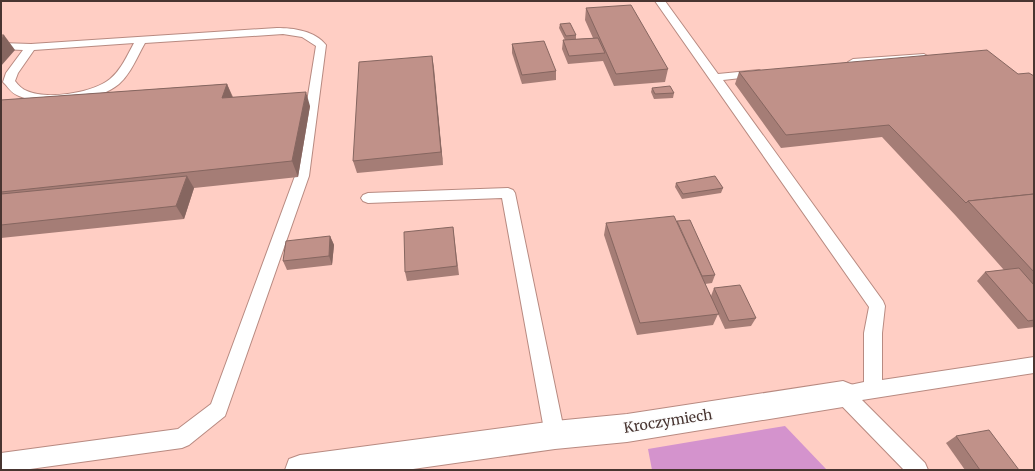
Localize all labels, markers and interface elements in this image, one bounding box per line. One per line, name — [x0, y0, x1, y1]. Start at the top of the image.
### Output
street label: Kroczymiech — [622, 405, 714, 437]

